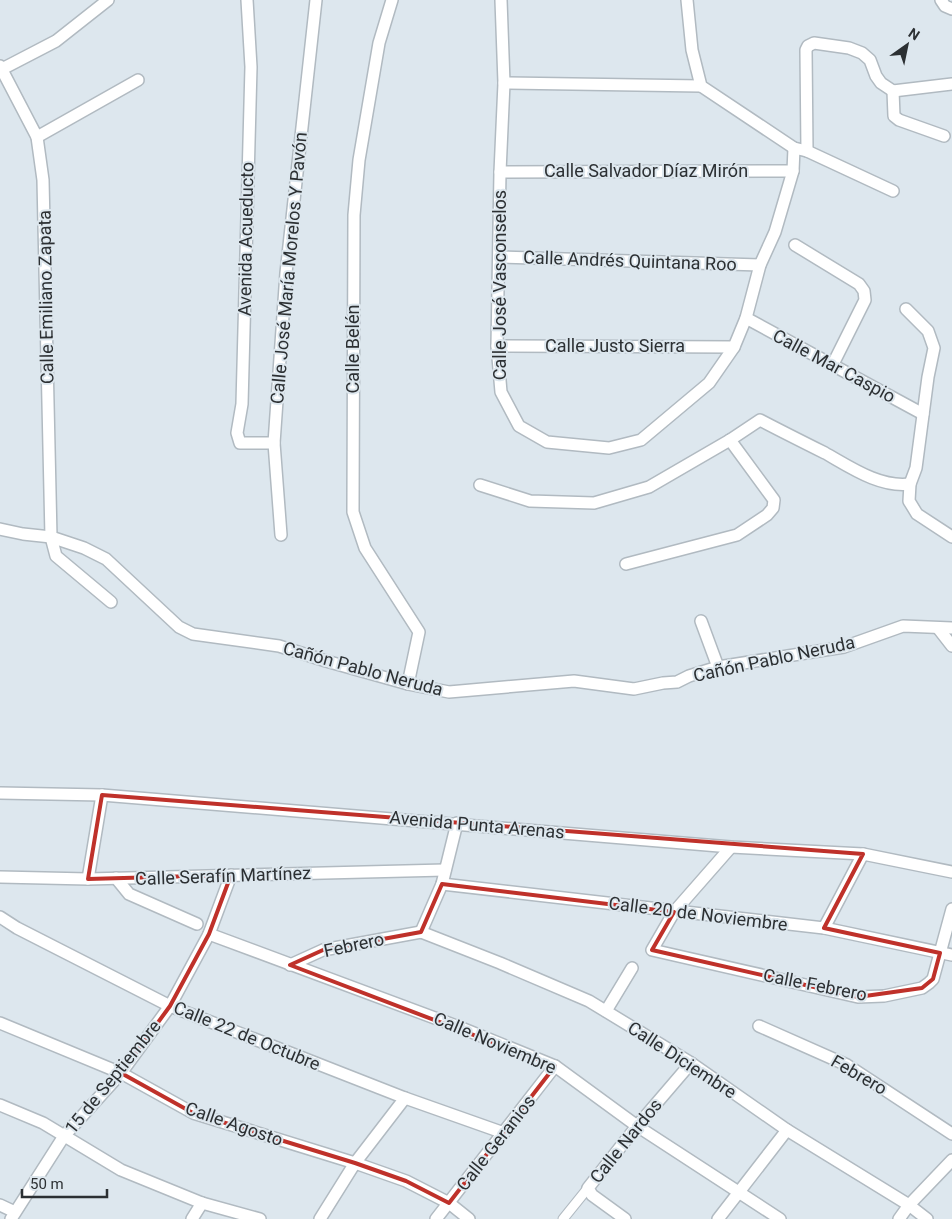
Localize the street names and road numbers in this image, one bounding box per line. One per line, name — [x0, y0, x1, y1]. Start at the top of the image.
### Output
street label: Calle José María Morelos Y Pavón — [266, 131, 311, 405]
street label: Calle Salvador Díaz Mirón — [544, 160, 748, 181]
street label: Avenida Acueducto — [234, 162, 257, 316]
street label: Calle José Vasconselos — [489, 190, 510, 380]
street label: Calle Emiliano Zapata — [33, 210, 58, 384]
street label: Calle Andrés Quintana Roo — [523, 246, 737, 275]
street label: Calle Belén — [342, 305, 363, 393]
street label: Calle Mar Caspio — [769, 324, 899, 407]
street label: Calle Justo Sierra — [545, 335, 685, 356]
street label: Cañón Pablo Neruda — [691, 631, 857, 686]
street label: Cañón Pablo Neruda — [281, 637, 445, 700]
street label: Avenida Punta Arenas — [389, 806, 566, 843]
street label: Calle Serafín Martínez — [135, 862, 311, 889]
street label: Calle 20 de Noviembre — [607, 892, 789, 935]
street label: Febrero — [322, 928, 386, 961]
street label: Calle Febrero — [761, 964, 869, 1005]
street label: Calle 22 de Octubre — [171, 997, 324, 1075]
street label: Calle Noviembre — [431, 1007, 560, 1078]
street label: 15 de Septiembre — [60, 1016, 165, 1138]
street label: Calle Diciembre — [624, 1017, 740, 1102]
street label: Febrero — [828, 1050, 891, 1099]
street label: Calle Geranios — [452, 1091, 539, 1195]
street label: Calle Nardos — [585, 1094, 666, 1187]
street label: Calle Agosto — [183, 1097, 286, 1150]

